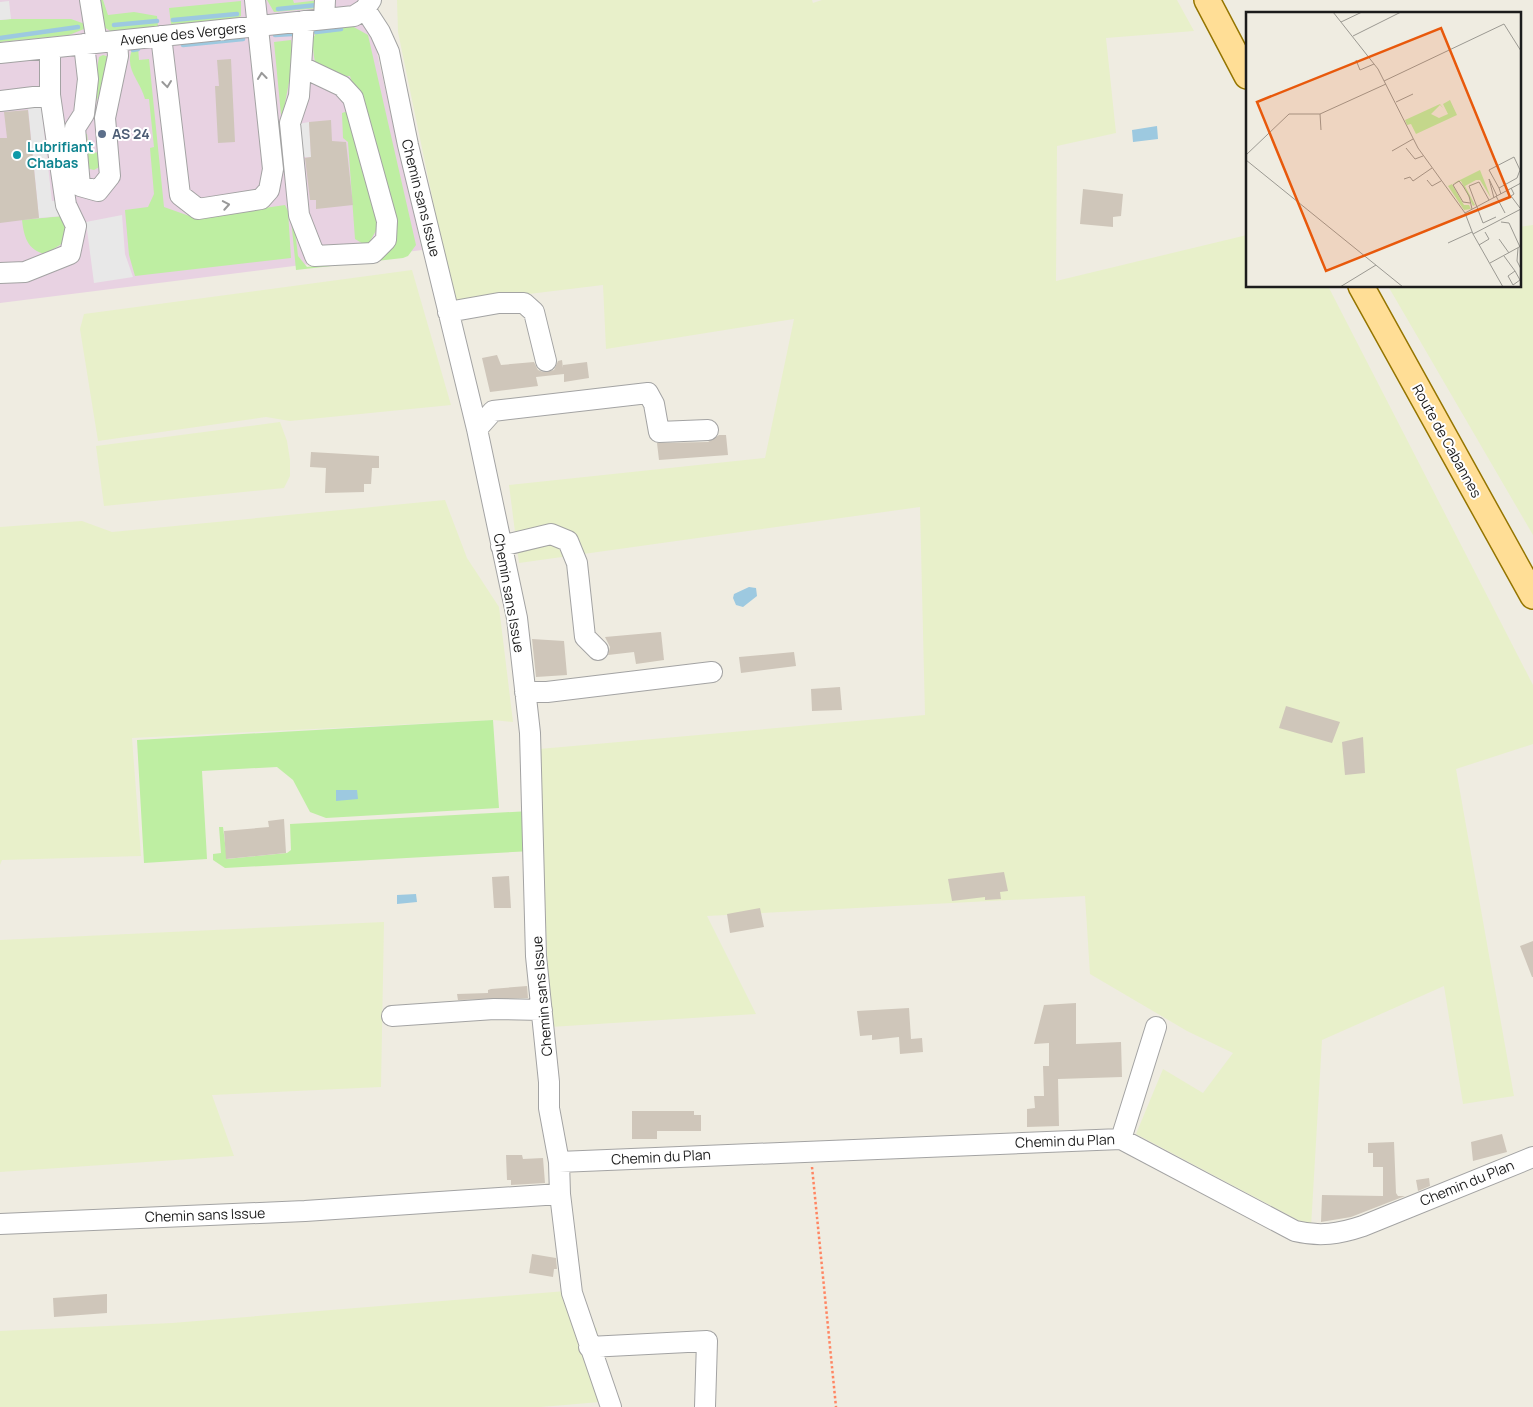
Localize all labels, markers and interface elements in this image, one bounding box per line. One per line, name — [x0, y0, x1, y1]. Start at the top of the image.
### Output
inset map — [1246, 12, 1520, 288]
street label: Avenue des Vergers — [119, 17, 247, 50]
one-way arrow — [257, 72, 268, 80]
one-way arrow — [161, 80, 171, 89]
place label: AS 24 — [112, 124, 150, 143]
marker: AS 24 — [96, 128, 108, 140]
place label: Lubrifiant Chabas — [27, 137, 94, 172]
street label: Chemin sans Issue — [398, 137, 445, 259]
marker: Lubrifiant Chabas — [11, 149, 23, 161]
one-way arrow — [221, 200, 230, 210]
street label: Route de Cabannes — [1408, 381, 1487, 501]
street label: Chemin sans Issue — [490, 532, 529, 654]
street label: Chemin sans Issue — [527, 935, 556, 1057]
street label: Chemin du Plan — [1015, 1129, 1115, 1152]
street label: Chemin du Plan — [611, 1144, 711, 1169]
street label: Chemin du Plan — [1417, 1155, 1517, 1210]
street label: Chemin sans Issue — [144, 1203, 266, 1226]

